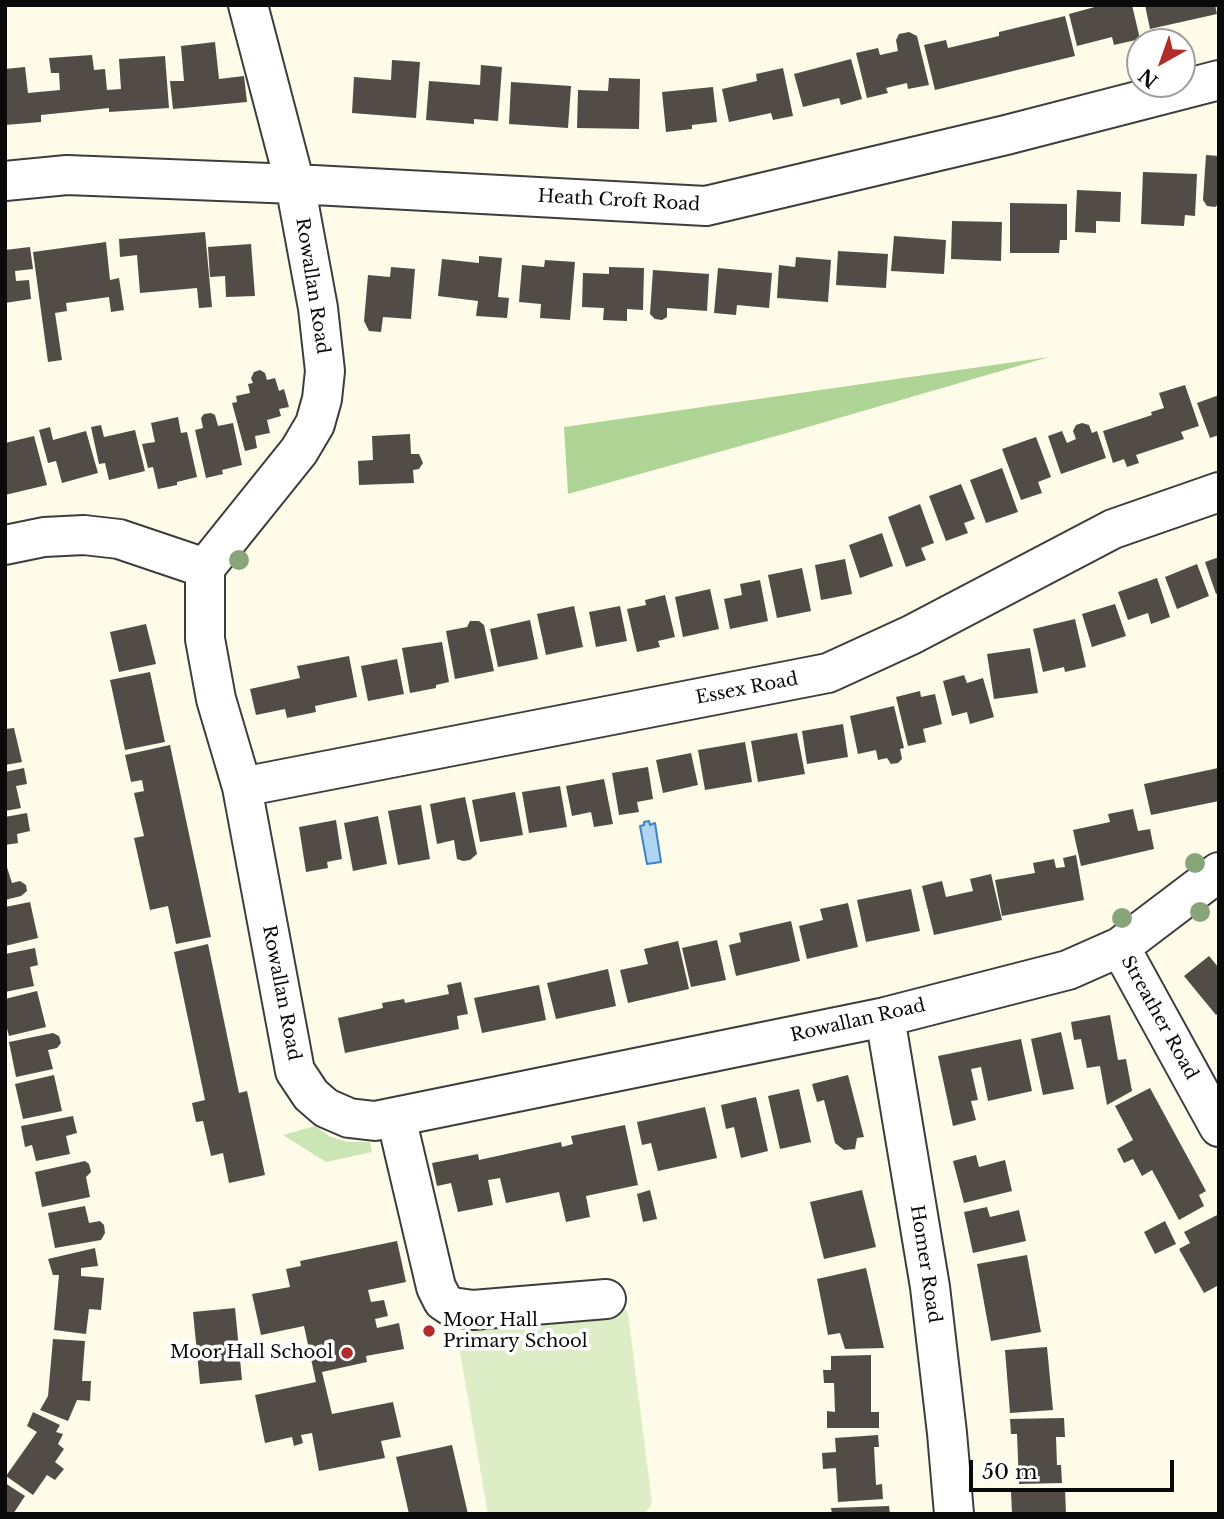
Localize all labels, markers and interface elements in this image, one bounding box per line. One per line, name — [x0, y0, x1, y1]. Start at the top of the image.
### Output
north arrow — [1126, 28, 1196, 98]
text: N — [1134, 63, 1163, 92]
street label: Heath Croft Road — [537, 186, 701, 216]
street label: Rowallan Road — [291, 216, 333, 356]
street label: Essex Road — [694, 669, 800, 709]
street label: Rowallan Road — [257, 923, 305, 1063]
street label: Streather Road — [1116, 952, 1202, 1084]
street label: Rowallan Road — [788, 995, 928, 1047]
street label: Homer Road — [905, 1203, 945, 1325]
place label: Moor Hall Primary School — [443, 1310, 588, 1352]
marker: Moor Hall Primary School — [421, 1323, 437, 1339]
place label: Moor Hall School — [170, 1342, 333, 1364]
marker: Moor Hall School — [339, 1345, 355, 1361]
scale bar — [972, 1446, 1177, 1490]
text: 50 m — [982, 1459, 1037, 1485]

